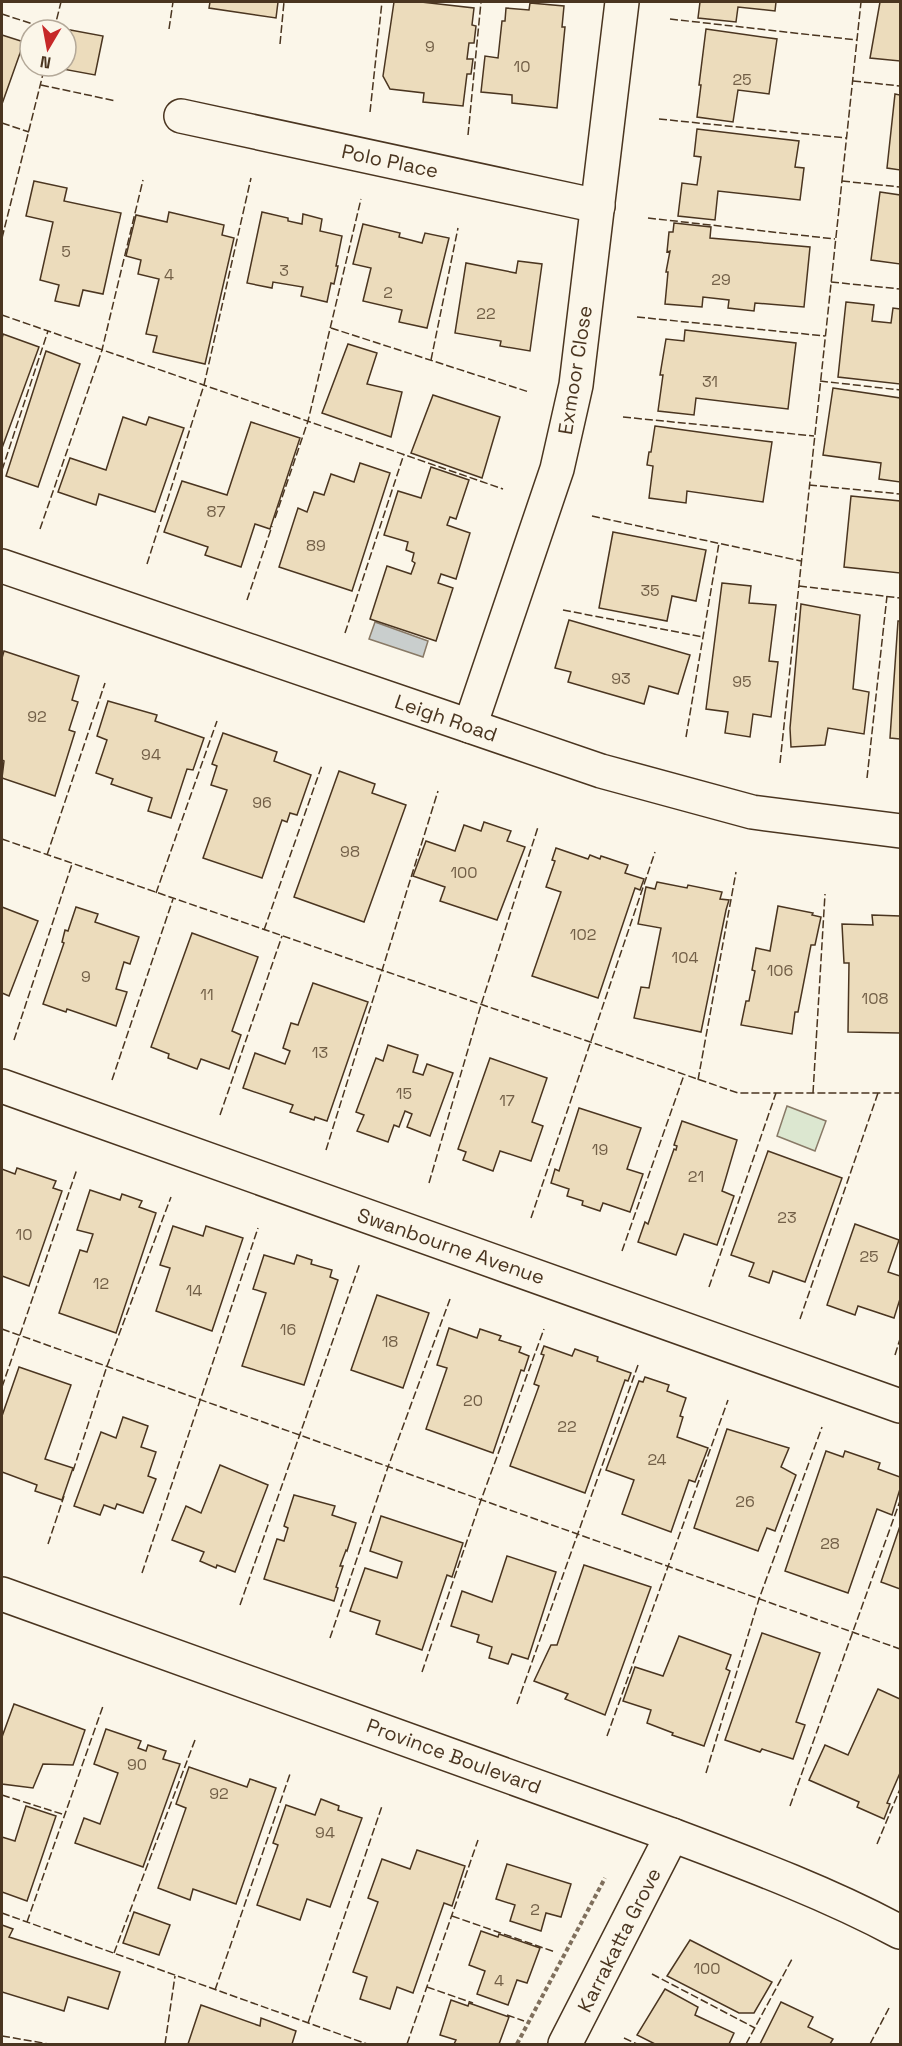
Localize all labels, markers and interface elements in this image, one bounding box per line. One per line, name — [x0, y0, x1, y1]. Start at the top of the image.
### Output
north arrow — [18, 18, 78, 78]
house number: 9 — [425, 36, 435, 57]
text: N — [38, 51, 53, 74]
house number: 10 — [514, 56, 530, 77]
house number: 25 — [732, 69, 752, 90]
street label: Polo Place — [339, 138, 441, 184]
house number: 5 — [61, 241, 71, 262]
house number: 3 — [279, 260, 289, 281]
house number: 4 — [164, 264, 174, 285]
house number: 29 — [711, 269, 731, 290]
house number: 2 — [383, 282, 393, 303]
house number: 22 — [476, 303, 496, 324]
street label: Exmoor Close — [552, 304, 598, 436]
house number: 31 — [702, 371, 718, 392]
house number: 87 — [207, 501, 225, 522]
house number: 89 — [306, 535, 326, 556]
house number: 35 — [640, 580, 660, 601]
house number: 93 — [611, 668, 631, 689]
house number: 95 — [732, 671, 752, 692]
street label: Leigh Road — [391, 688, 501, 748]
house number: 92 — [27, 706, 47, 727]
house number: 94 — [141, 744, 161, 765]
house number: 96 — [252, 792, 272, 813]
house number: 98 — [340, 841, 360, 862]
house number: 100 — [450, 862, 478, 883]
house number: 102 — [570, 924, 596, 945]
house number: 104 — [672, 947, 698, 968]
house number: 106 — [767, 960, 793, 981]
house number: 9 — [81, 966, 91, 987]
house number: 11 — [200, 984, 214, 1005]
house number: 108 — [862, 988, 888, 1009]
house number: 13 — [312, 1042, 328, 1063]
house number: 15 — [396, 1083, 412, 1104]
house number: 17 — [499, 1090, 515, 1111]
house number: 19 — [592, 1139, 608, 1160]
house number: 21 — [688, 1166, 704, 1187]
street label: Swanbourne Avenue — [354, 1202, 548, 1290]
house number: 23 — [777, 1207, 797, 1228]
house number: 10 — [16, 1224, 32, 1245]
house number: 25 — [859, 1246, 879, 1267]
house number: 12 — [93, 1273, 109, 1294]
house number: 14 — [186, 1280, 202, 1301]
house number: 16 — [280, 1319, 296, 1340]
house number: 18 — [382, 1331, 398, 1352]
house number: 20 — [463, 1390, 483, 1411]
house number: 22 — [557, 1416, 577, 1437]
house number: 24 — [647, 1449, 667, 1470]
house number: 26 — [735, 1491, 755, 1512]
house number: 28 — [820, 1533, 840, 1554]
street label: Province Boulevard — [363, 1712, 545, 1800]
house number: 90 — [127, 1754, 147, 1775]
house number: 92 — [209, 1783, 229, 1804]
house number: 94 — [315, 1822, 335, 1843]
street label: Karrakatta Grove — [571, 1863, 667, 2017]
house number: 2 — [530, 1899, 540, 1920]
house number: 100 — [693, 1958, 721, 1979]
house number: 4 — [494, 1970, 504, 1991]

